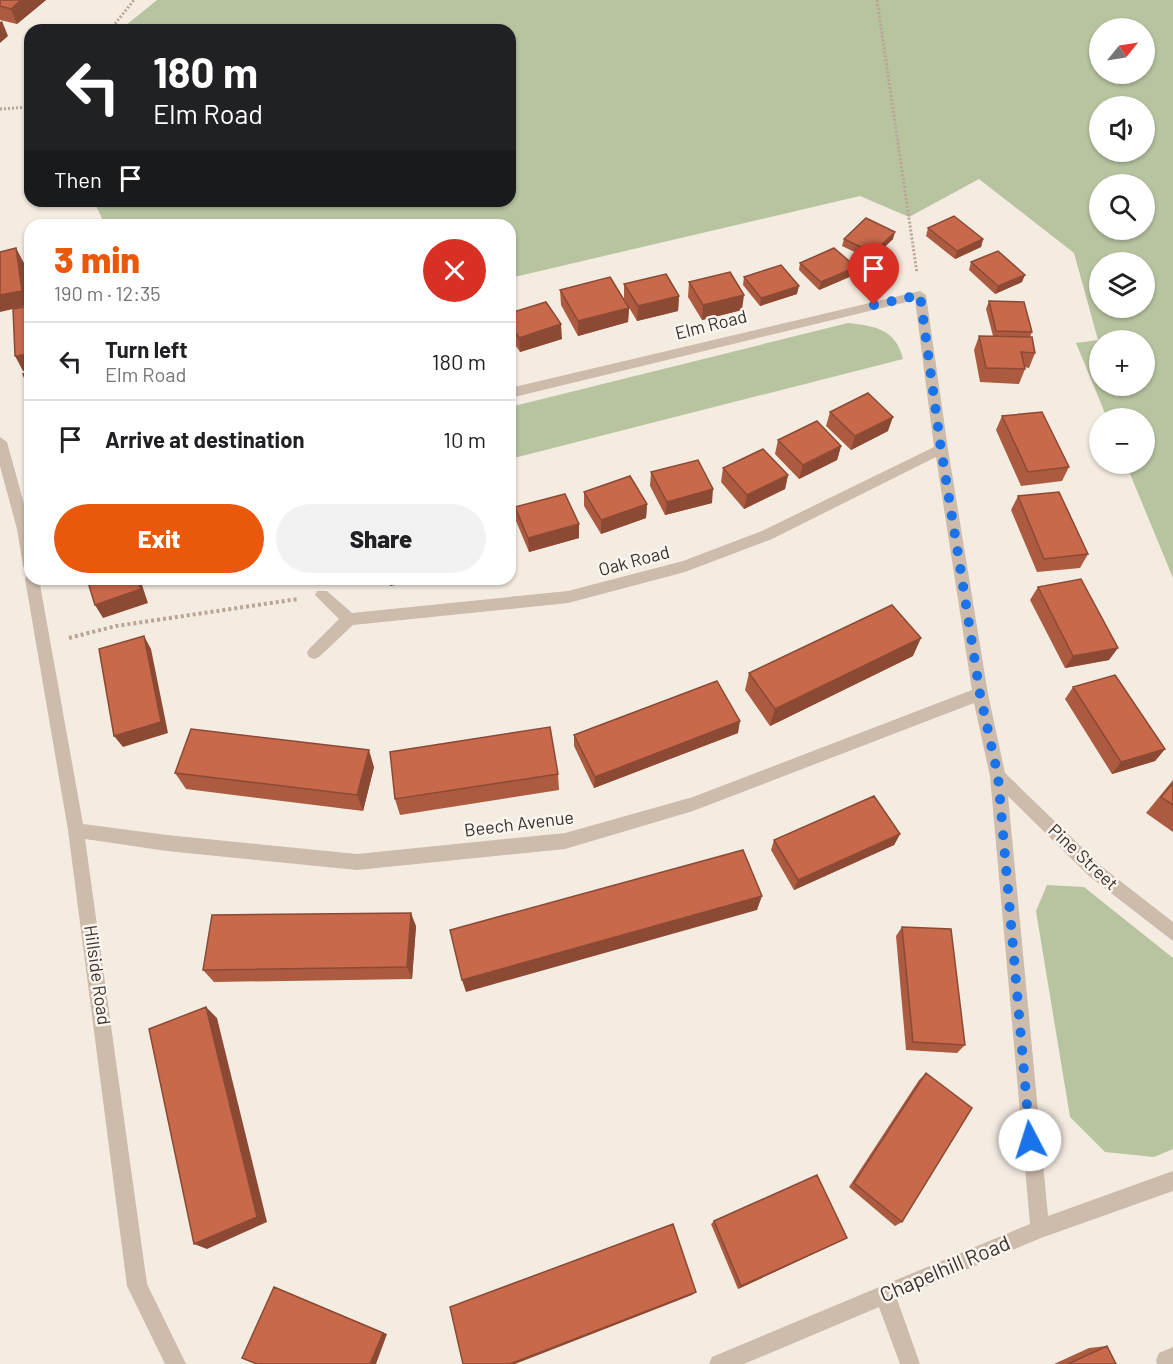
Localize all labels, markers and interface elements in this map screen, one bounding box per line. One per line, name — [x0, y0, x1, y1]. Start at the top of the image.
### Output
north arrow — [1089, 18, 1155, 84]
map controls — [1089, 18, 1155, 474]
text: 180 m — [153, 46, 258, 96]
icon: left — [54, 48, 132, 126]
button: sound — [1089, 96, 1155, 162]
text: Elm Road — [153, 97, 263, 129]
icon: arrive — [114, 162, 147, 195]
text: Then — [54, 166, 102, 192]
button: search — [1089, 174, 1155, 240]
text: 3 min — [54, 237, 140, 280]
button: close — [423, 239, 486, 302]
pin — [848, 243, 899, 305]
icon: arrive — [857, 252, 890, 285]
button: layers — [1089, 252, 1155, 318]
text: 190 m · 12:35 — [54, 281, 161, 305]
street label: Elm Road — [673, 304, 749, 344]
button: + — [1089, 330, 1155, 396]
text: Turn left — [105, 336, 188, 362]
icon: left — [54, 345, 87, 378]
text: 180 m — [432, 348, 486, 374]
text: Elm Road — [105, 362, 186, 386]
button: − — [1089, 408, 1155, 474]
icon: arrive — [54, 423, 87, 456]
text: Arrive at destination — [105, 426, 304, 452]
text: 10 m — [443, 426, 486, 452]
button: Exit — [54, 504, 264, 573]
button: Share — [276, 504, 486, 573]
street label: Oak Road — [596, 540, 672, 580]
street label: Beech Avenue — [463, 805, 575, 841]
street label: Pine Street — [1044, 819, 1123, 894]
street label: Hillside Road — [80, 923, 116, 1026]
position arrow — [998, 1108, 1062, 1172]
street label: Chapelhill Road — [875, 1229, 1013, 1306]

